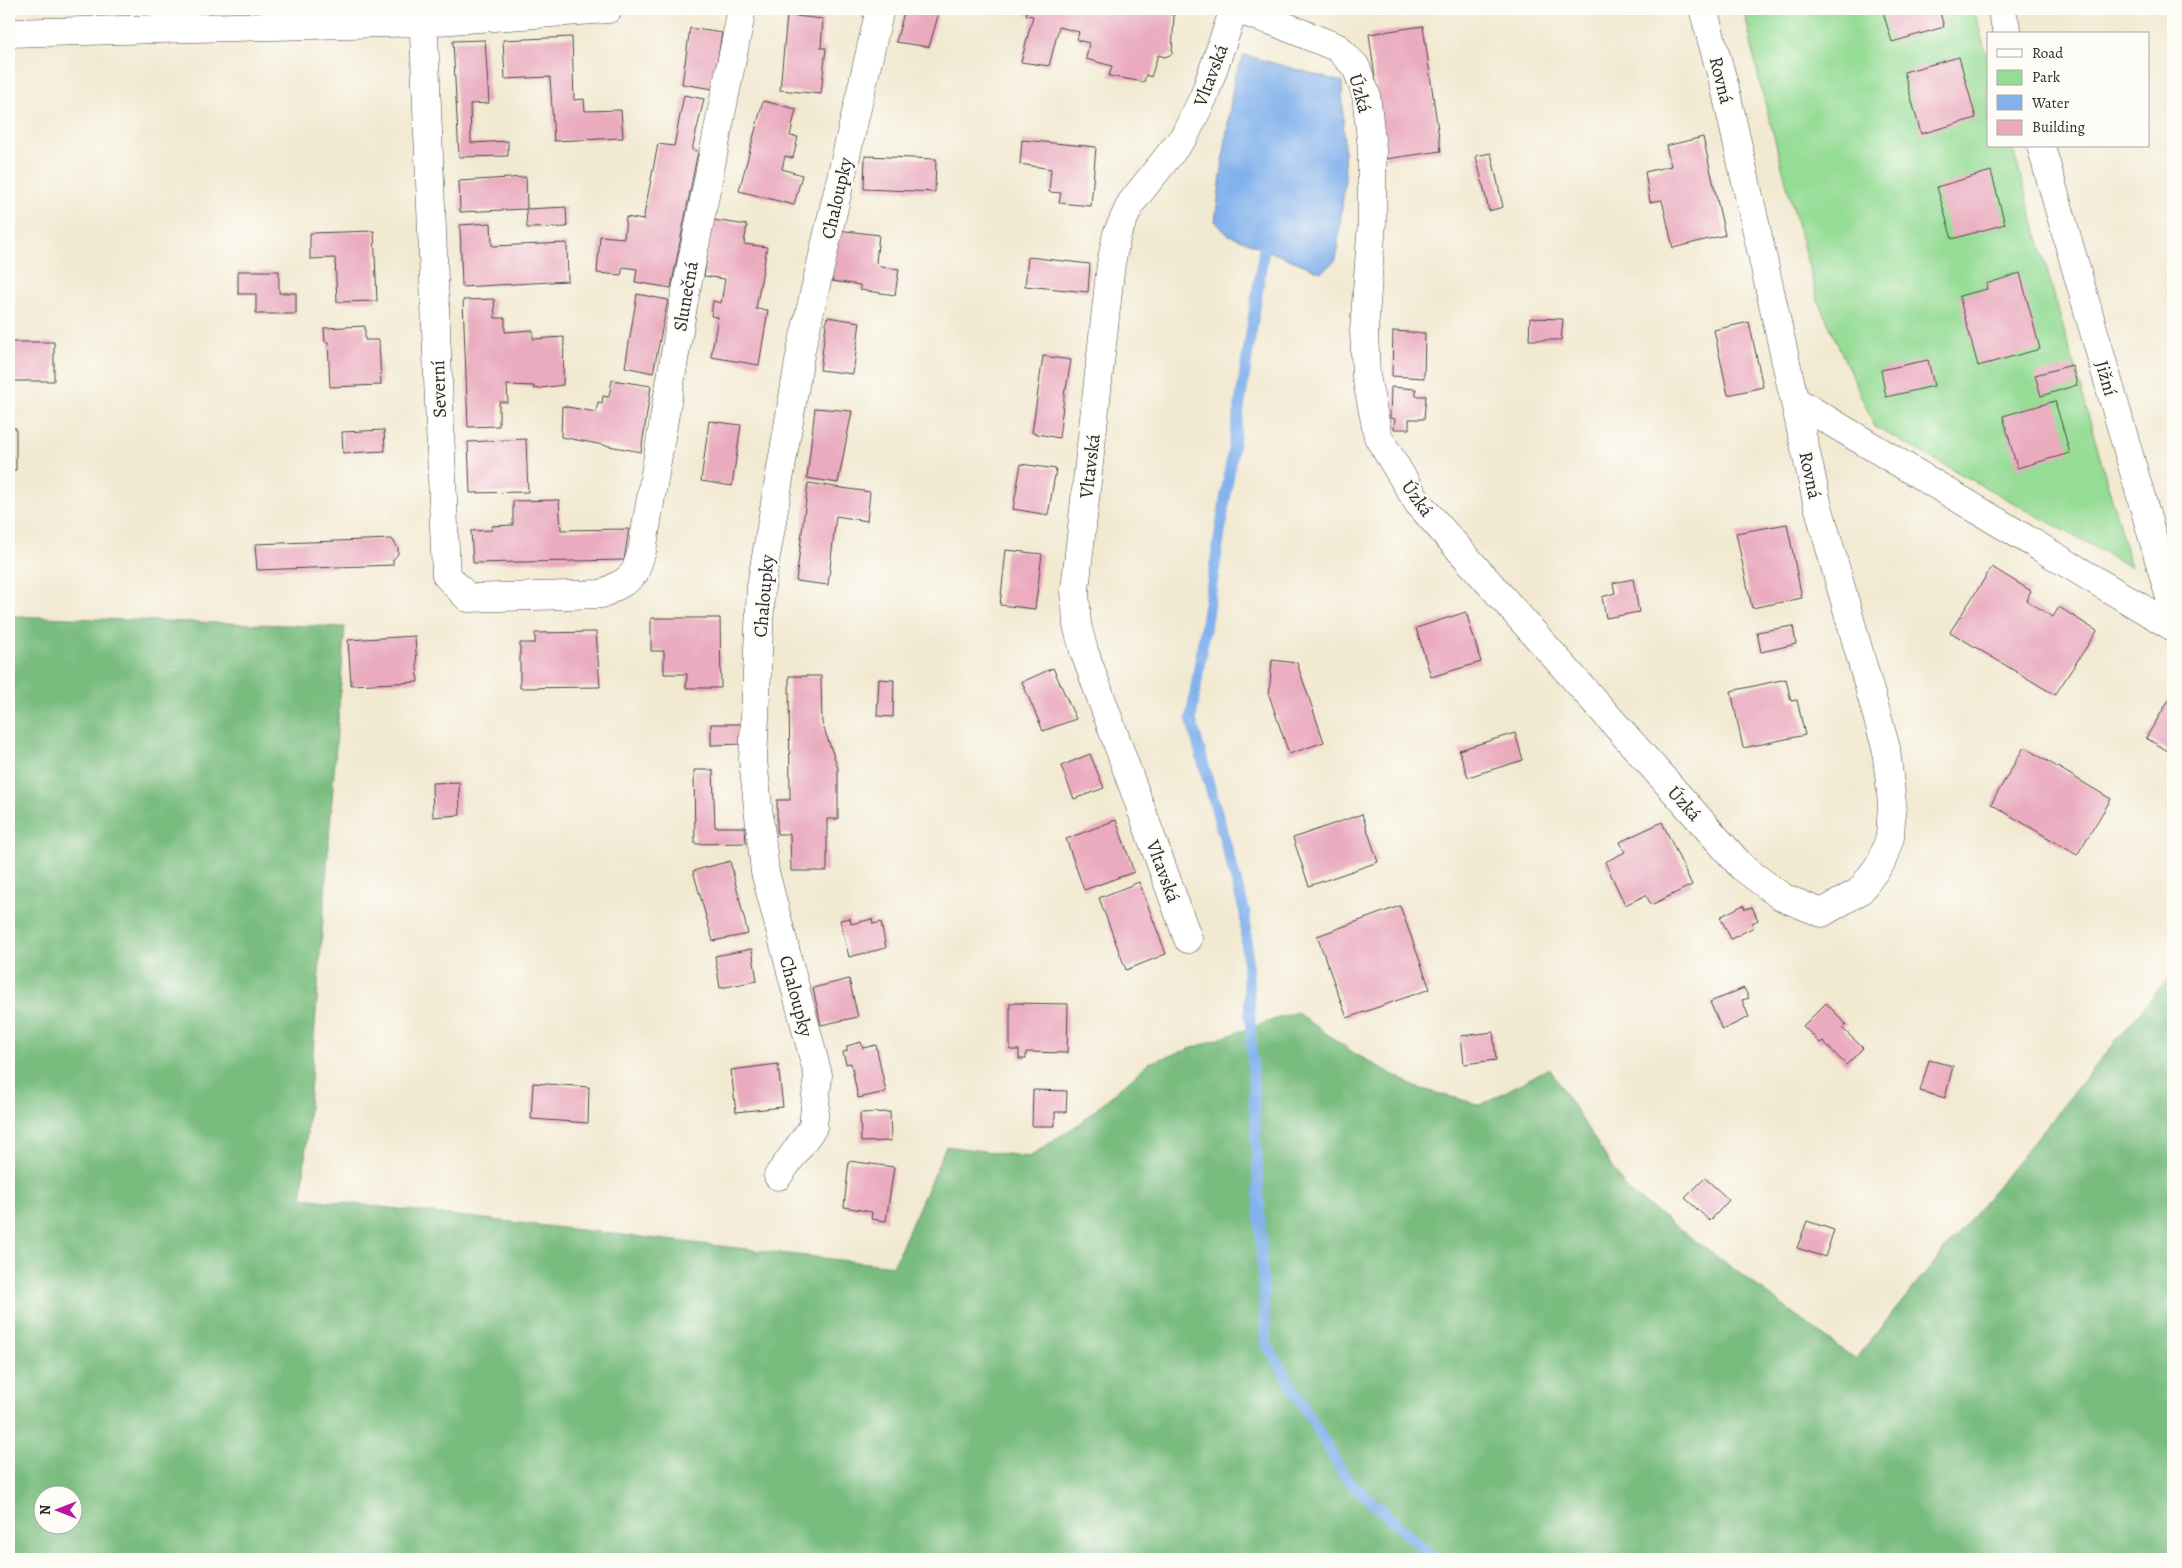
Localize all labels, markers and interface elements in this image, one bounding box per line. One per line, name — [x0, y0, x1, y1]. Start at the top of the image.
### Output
legend — [1987, 32, 2150, 148]
street label: Vltavská — [1187, 40, 1235, 111]
text: Road — [2032, 43, 2064, 63]
street label: Rovná — [1703, 54, 1739, 107]
text: Park — [2032, 67, 2061, 87]
street label: Úzká — [1342, 71, 1378, 116]
text: Water — [2031, 93, 2069, 113]
text: Building — [2032, 117, 2085, 137]
street label: Chaloupky — [815, 154, 859, 242]
street label: Slunečná — [667, 259, 705, 333]
street label: Jižní — [2089, 358, 2123, 399]
street label: Severní — [425, 360, 453, 418]
street label: Vltavská — [1073, 432, 1107, 501]
street label: Rovná — [1792, 449, 1828, 501]
street label: Úzká — [1395, 475, 1439, 522]
street label: Chaloupky — [747, 553, 781, 639]
street label: Úzká — [1661, 780, 1707, 827]
street label: Vltavská — [1139, 836, 1186, 906]
street label: Chaloupky — [773, 953, 819, 1040]
north arrow — [32, 1486, 82, 1536]
text: N — [36, 1505, 55, 1515]

